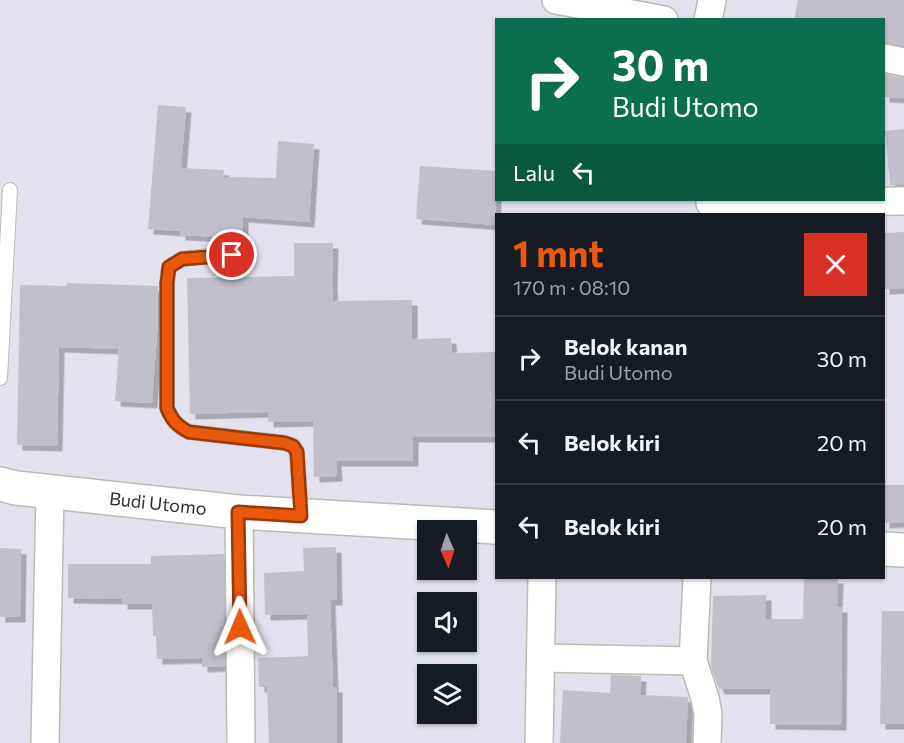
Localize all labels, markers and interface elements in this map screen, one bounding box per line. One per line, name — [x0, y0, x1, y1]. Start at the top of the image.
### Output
text: 30 m — [612, 38, 709, 90]
icon: right — [513, 42, 591, 120]
text: Budi Utomo — [612, 90, 759, 123]
icon: left — [567, 156, 600, 189]
text: Lalu — [513, 159, 555, 186]
pin — [206, 229, 257, 280]
text: 1 mnt — [513, 230, 604, 274]
button: close — [804, 233, 867, 296]
icon: arrive — [215, 238, 248, 271]
text: 170 m · 08:10 — [513, 275, 630, 299]
text: Belok kanan — [564, 333, 687, 360]
icon: right — [513, 342, 546, 375]
text: 30 m — [817, 345, 867, 372]
text: Budi Utomo — [564, 360, 673, 384]
icon: left — [513, 426, 546, 459]
text: Belok kiri — [564, 429, 660, 456]
text: 20 m — [817, 429, 867, 456]
street label: Budi Utomo — [108, 487, 208, 519]
icon: left — [513, 510, 546, 543]
text: Belok kiri — [564, 513, 660, 540]
text: 20 m — [817, 513, 867, 540]
north arrow — [417, 520, 477, 580]
map controls — [417, 520, 477, 724]
button: sound — [417, 592, 477, 652]
position arrow — [208, 595, 272, 659]
button: layers — [417, 664, 477, 724]

